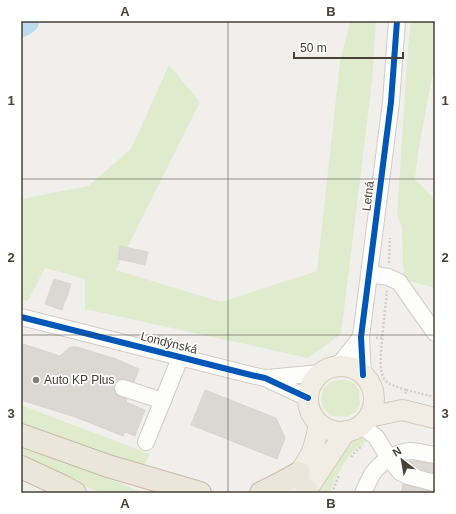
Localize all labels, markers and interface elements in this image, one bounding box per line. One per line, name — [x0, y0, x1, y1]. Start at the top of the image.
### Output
text: A — [120, 4, 130, 19]
text: B — [326, 4, 336, 19]
scale bar — [294, 34, 403, 60]
text: 50 m — [300, 41, 327, 55]
text: 1 — [7, 93, 15, 108]
text: 1 — [441, 93, 449, 108]
street label: Letná — [359, 180, 377, 212]
text: 2 — [7, 250, 15, 265]
text: 2 — [441, 250, 449, 265]
street label: Londýnská — [139, 329, 199, 357]
place label: Auto KP Plus — [44, 373, 115, 387]
marker: Auto KP Plus — [31, 375, 41, 385]
text: 3 — [7, 406, 15, 421]
text: 3 — [441, 406, 449, 421]
north arrow — [382, 440, 422, 480]
text: N — [390, 444, 403, 459]
text: A — [120, 496, 130, 511]
text: B — [326, 496, 336, 511]

